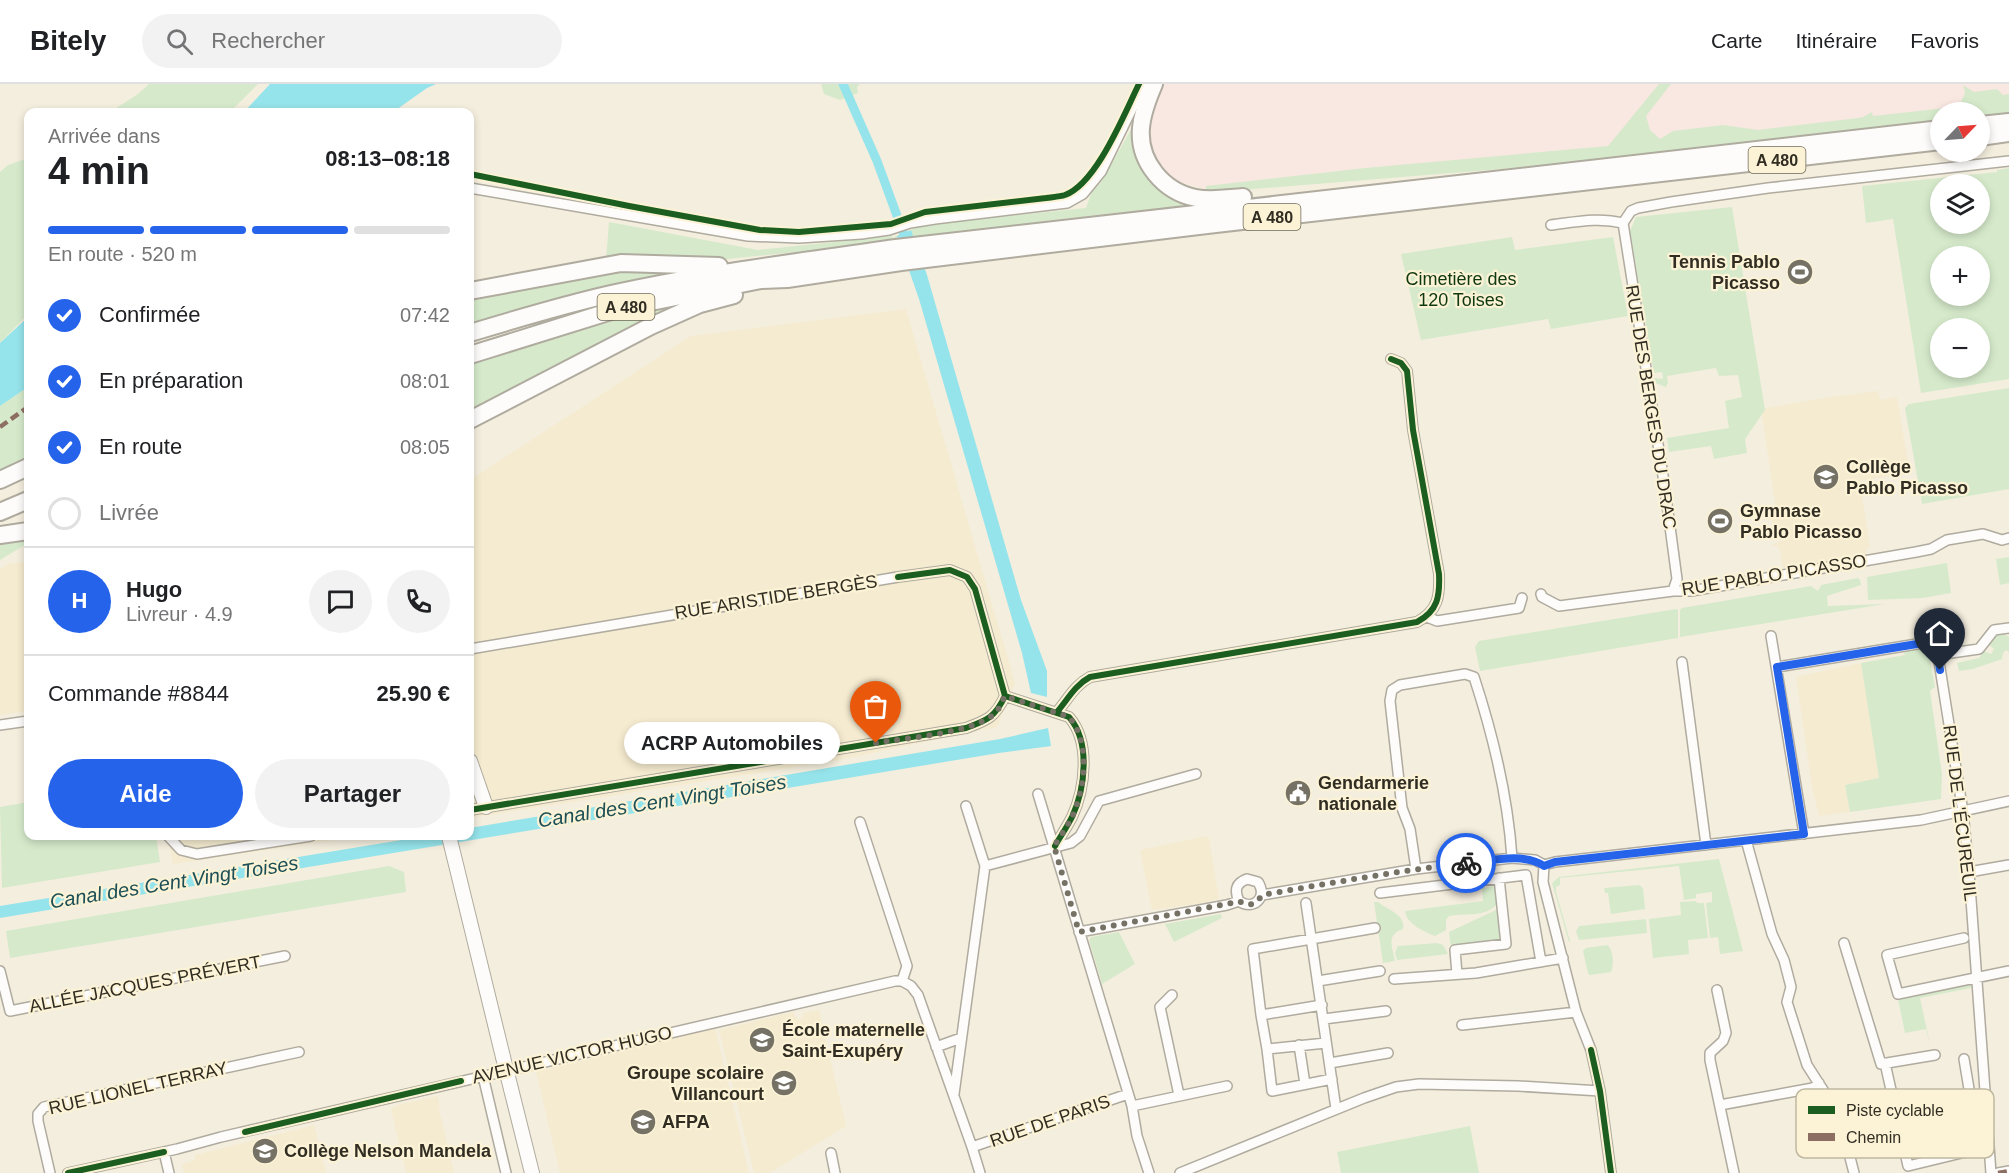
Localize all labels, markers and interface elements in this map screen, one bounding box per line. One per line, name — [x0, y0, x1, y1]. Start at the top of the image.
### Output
search box — [142, 14, 562, 68]
text: Bitely — [30, 25, 106, 56]
icon: search — [163, 25, 196, 58]
text: Rechercher — [211, 28, 325, 53]
text: Carte — [1711, 29, 1762, 52]
text: Itinéraire — [1795, 29, 1877, 52]
text: Favoris — [1910, 29, 1979, 52]
north arrow — [1930, 102, 1990, 162]
map controls — [1930, 102, 1990, 378]
text: Arrivée dans — [48, 125, 160, 147]
text: 08:13–08:18 — [325, 146, 450, 171]
road number: A 480 — [1748, 147, 1806, 173]
text: 4 min — [48, 149, 150, 192]
button: layers — [1930, 174, 1990, 234]
road number: A 480 — [1244, 204, 1300, 230]
text: En route · 520 m — [48, 243, 197, 265]
button: + — [1930, 246, 1990, 306]
place label: Tennis Pablo Picasso — [1669, 252, 1780, 293]
sports icon: Tennis Pablo Picasso — [1785, 257, 1815, 287]
park label: Cimetière des 120 Toises — [1405, 269, 1517, 310]
street label: RUE DES BERGES DU DRAC — [1622, 283, 1680, 531]
road number: A 480 — [598, 294, 654, 320]
icon: check — [48, 299, 81, 332]
text: Confirmée — [99, 302, 200, 327]
text: 07:42 — [400, 304, 450, 326]
button: − — [1930, 318, 1990, 378]
icon: check — [48, 365, 81, 398]
text: En préparation — [99, 368, 243, 393]
text: 08:01 — [400, 370, 450, 392]
icon: check — [48, 431, 81, 464]
text: En route — [99, 434, 182, 459]
text: 08:05 — [400, 436, 450, 458]
place label: Collège Pablo Picasso — [1846, 457, 1968, 498]
school or university icon: Collège Pablo Picasso — [1811, 462, 1841, 492]
text: Livrée — [99, 500, 159, 525]
place label: Gymnase Pablo Picasso — [1740, 501, 1862, 542]
sports icon: Gymnase Pablo Picasso — [1705, 506, 1735, 536]
street label: RUE PABLO PICASSO — [1680, 551, 1868, 599]
button: chat — [309, 570, 372, 633]
button: phone — [387, 570, 450, 633]
street label: RUE ARISTIDE BERGÈS — [673, 571, 879, 623]
text: Hugo — [126, 577, 182, 602]
text: H — [72, 588, 87, 613]
text: Livreur · 4.9 — [126, 603, 233, 625]
pin — [1914, 608, 1965, 670]
icon: home — [1923, 617, 1956, 650]
text: Commande #8844 — [48, 681, 229, 706]
text: 25.90 € — [377, 681, 450, 706]
pin — [850, 681, 901, 743]
icon: bag — [859, 690, 892, 723]
callout: ACRP Automobiles — [624, 722, 840, 764]
street label: RUE DE L'ÉCUREUIL — [1939, 724, 1981, 902]
text: ACRP Automobiles — [641, 732, 823, 754]
button: Aide — [48, 759, 243, 828]
button: Partager — [255, 759, 450, 828]
water label: Canal des Cent Vingt Toises — [536, 770, 788, 832]
place label: Gendarmerie nationale — [1318, 773, 1429, 814]
public building icon: Gendarmerie nationale — [1283, 778, 1313, 808]
courier — [1436, 833, 1496, 893]
icon: bike — [1450, 847, 1483, 880]
water label: Canal des Cent Vingt Toises — [48, 851, 300, 913]
street label: ALLÉE JACQUES PRÉVERT — [27, 952, 263, 1016]
place label: École maternelle Saint-Exupéry — [782, 1019, 925, 1061]
street label: AVENUE VICTOR HUGO — [470, 1022, 674, 1088]
school or university icon: École maternelle Saint-Exupéry — [747, 1025, 777, 1055]
street label: RUE LIONEL TERRAY — [47, 1058, 229, 1118]
place label: Groupe scolaire Villancourt — [627, 1063, 764, 1104]
school or university icon: Groupe scolaire Villancourt — [769, 1068, 799, 1098]
legend — [1796, 1089, 1994, 1158]
street label: RUE DE PARIS — [987, 1091, 1113, 1151]
text: Piste cyclable — [1846, 1102, 1944, 1119]
school or university icon: AFPA — [628, 1107, 658, 1137]
place label: AFPA — [662, 1112, 710, 1132]
text: Chemin — [1846, 1129, 1901, 1146]
school or university icon: Collège Nelson Mandela — [250, 1136, 280, 1166]
place label: Collège Nelson Mandela — [284, 1141, 492, 1161]

